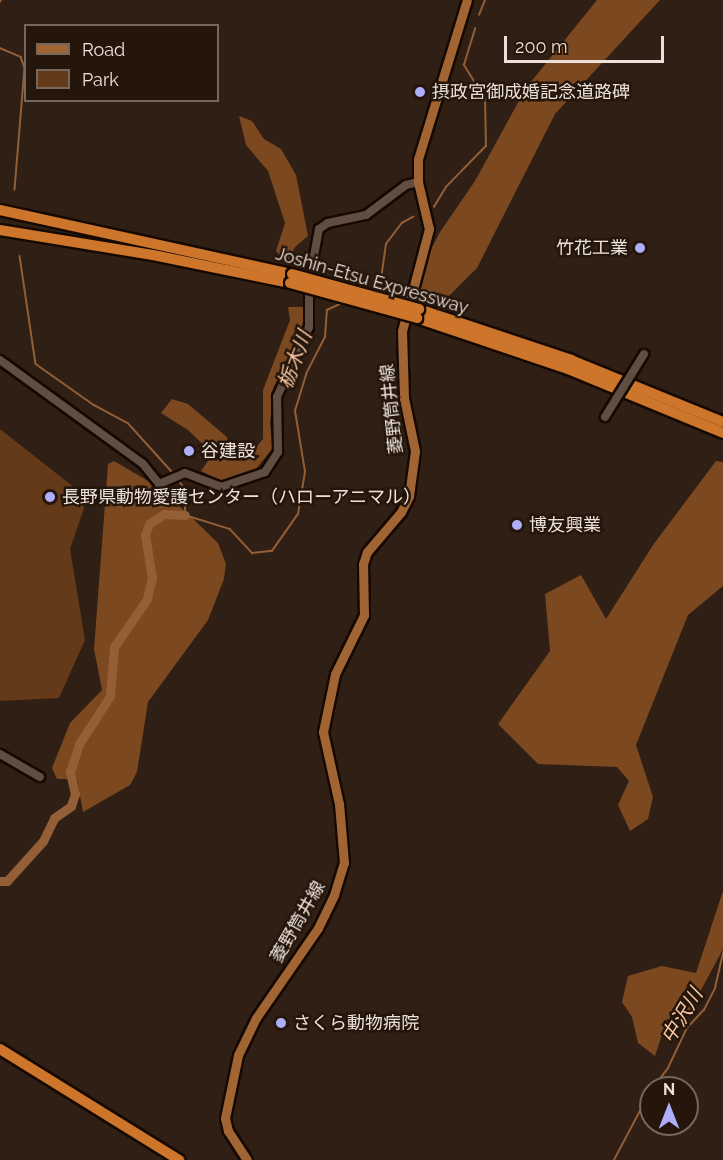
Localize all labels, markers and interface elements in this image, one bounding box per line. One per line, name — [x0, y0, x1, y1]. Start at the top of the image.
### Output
legend — [24, 24, 219, 102]
scale bar — [507, 24, 668, 62]
text: 200 m — [515, 36, 568, 57]
text: Road — [82, 39, 125, 60]
text: Park — [82, 69, 119, 90]
place label: 摂政宮御成婚記念道路碑 — [432, 81, 630, 103]
marker: 摂政宮御成婚記念道路碑 — [413, 85, 427, 99]
place label: 竹花工業 — [556, 237, 628, 259]
marker: 竹花工業 — [633, 241, 647, 255]
street label: Joshin-Etsu Expressway — [273, 243, 471, 319]
water label: 栃木川 — [273, 328, 317, 392]
street label: 菱野筒井線 — [377, 363, 407, 455]
place label: 谷建設 — [201, 440, 255, 462]
marker: 谷建設 — [182, 444, 196, 458]
place label: 長野県動物愛護センター（ハローアニマル） — [62, 486, 422, 508]
marker: 長野県動物愛護センター（ハローアニマル） — [43, 490, 57, 504]
place label: 博友興業 — [529, 514, 601, 536]
marker: 博友興業 — [510, 518, 524, 532]
street label: 菱野筒井線 — [266, 878, 330, 966]
water label: 中沢川 — [656, 984, 708, 1048]
place label: さくら動物病院 — [293, 1012, 419, 1034]
marker: さくら動物病院 — [274, 1016, 288, 1030]
north arrow — [639, 1076, 699, 1136]
text: N — [663, 1080, 675, 1099]

